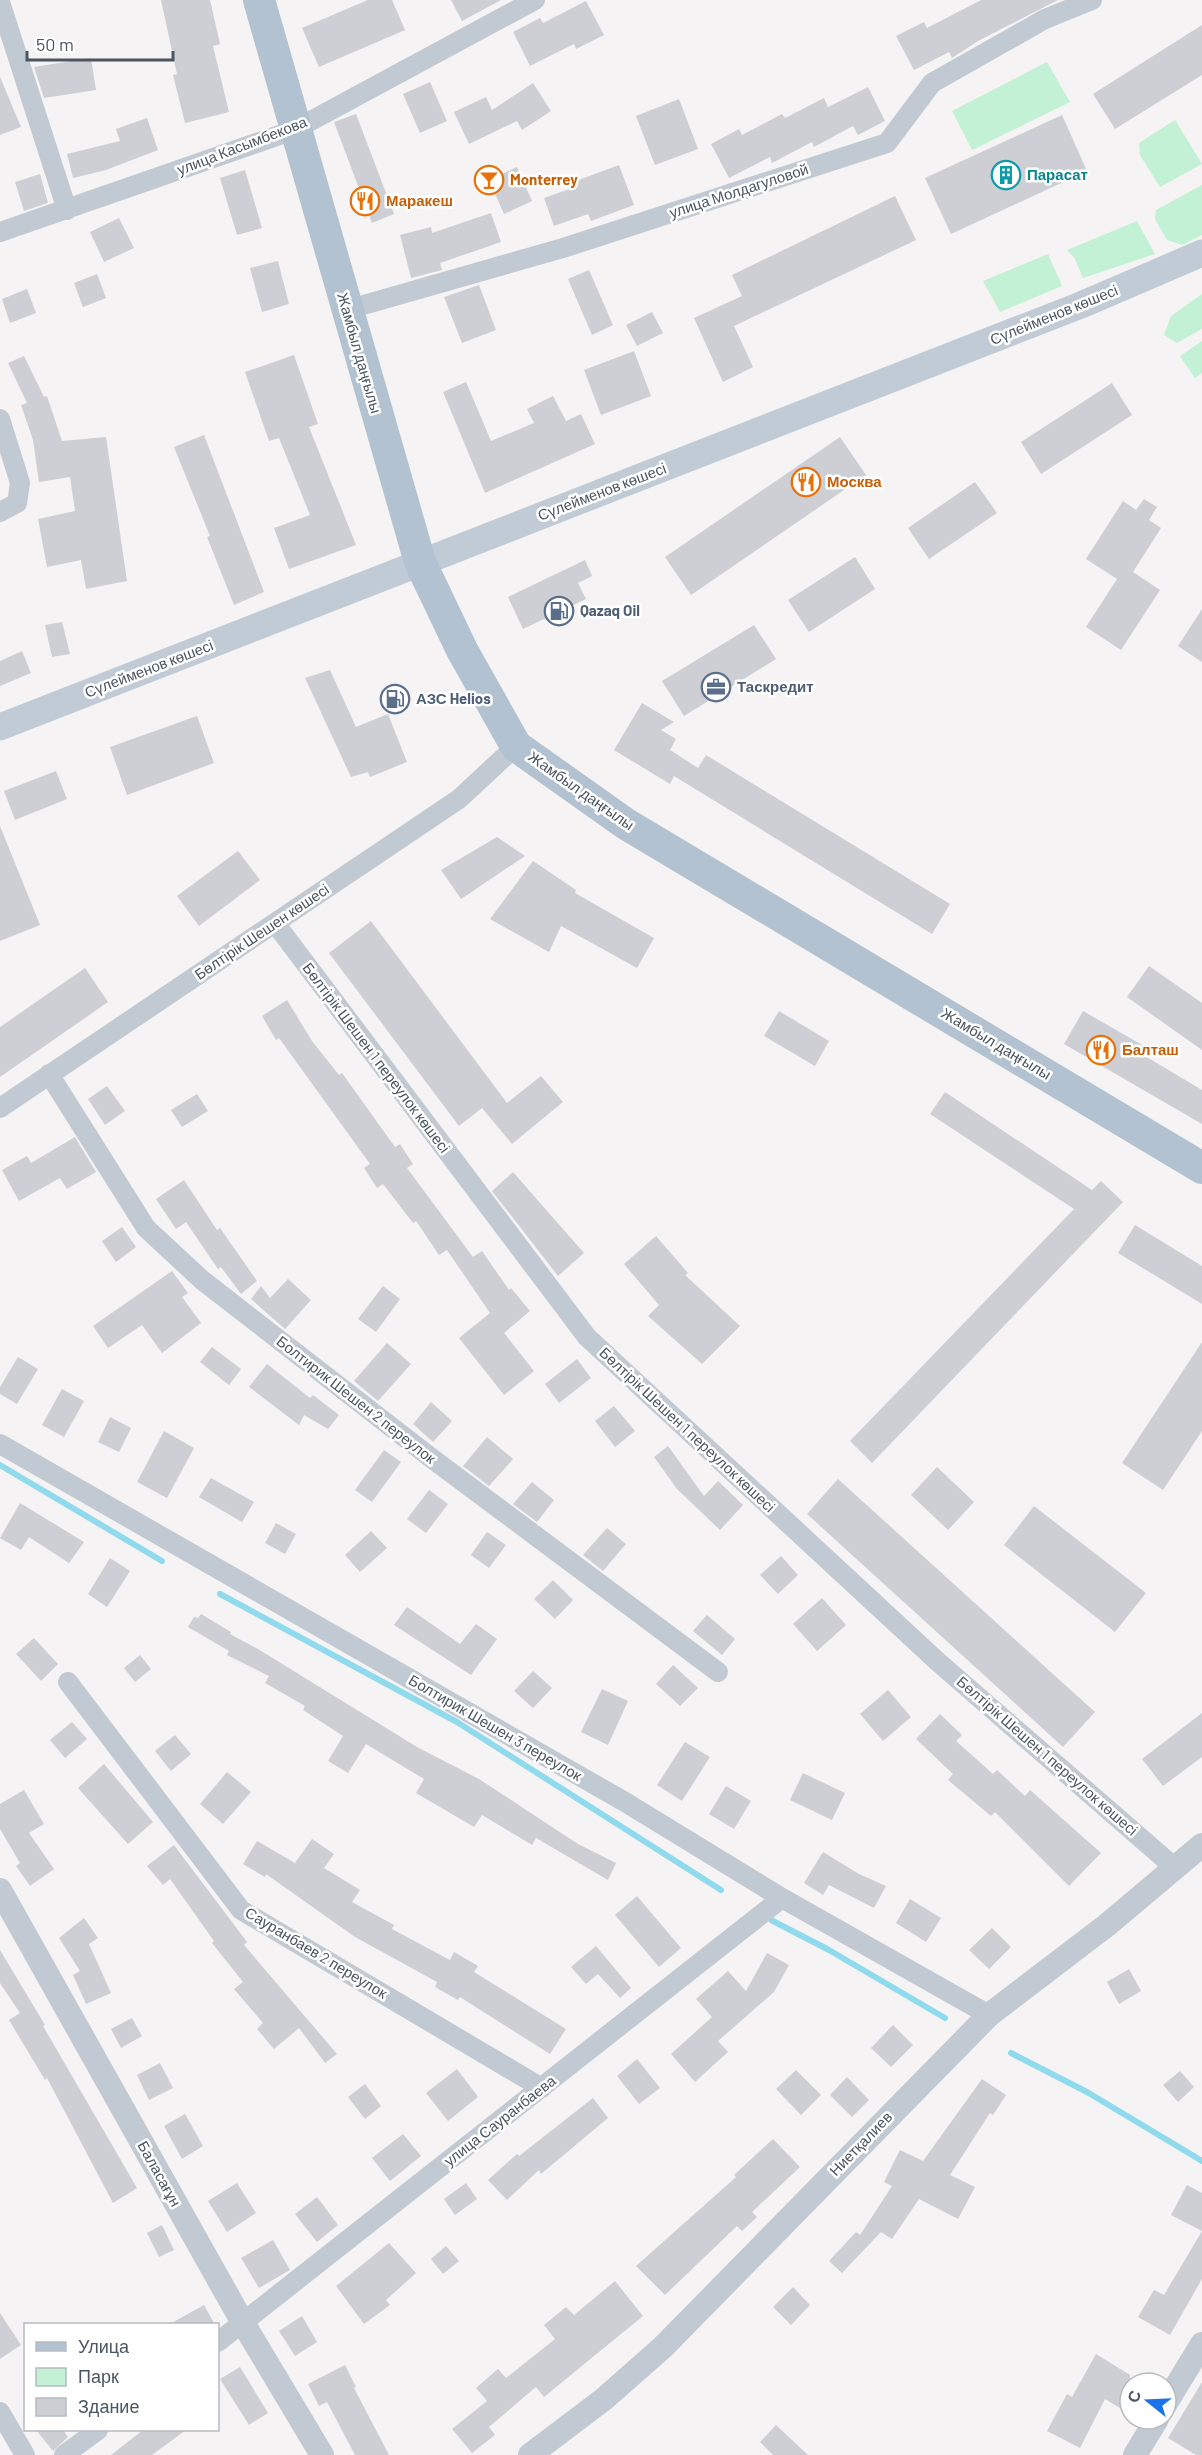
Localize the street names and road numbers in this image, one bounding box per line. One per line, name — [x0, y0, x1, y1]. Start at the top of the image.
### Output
street label: улица Касымбекова — [174, 112, 310, 178]
street label: улица Молдагуловой — [667, 159, 811, 221]
street label: Сүлейменов көшесі — [987, 280, 1120, 348]
street label: Жамбыл даңғылы — [334, 290, 386, 415]
street label: Сүлейменов көшесі — [535, 458, 668, 524]
street label: Сүлейменов көшесі — [82, 635, 215, 701]
street label: Жамбыл даңғылы — [525, 747, 638, 833]
street label: Бөлтірік Шешен көшесі — [191, 879, 332, 983]
street label: Бөлтірік Шешен 1 переулок көшесі — [299, 959, 454, 1156]
street label: Жамбыл даңғылы — [938, 1003, 1055, 1083]
street label: Болтирик Шешен 2 переулок — [273, 1332, 440, 1467]
street label: Бөлтірік Шешен 1 переулок көшесі — [596, 1343, 779, 1515]
street label: Болтирик Шешен 3 переулок — [406, 1670, 586, 1784]
street label: Бөлтірік Шешен 1 переулок көшесі — [954, 1672, 1142, 1839]
street label: Сауранбаев 2 переулок — [242, 1903, 391, 2002]
street label: улица Сауранбаева — [440, 2071, 559, 2169]
street label: Ниетқалиев — [825, 2107, 895, 2179]
street label: Баласағұн — [134, 2137, 185, 2210]

